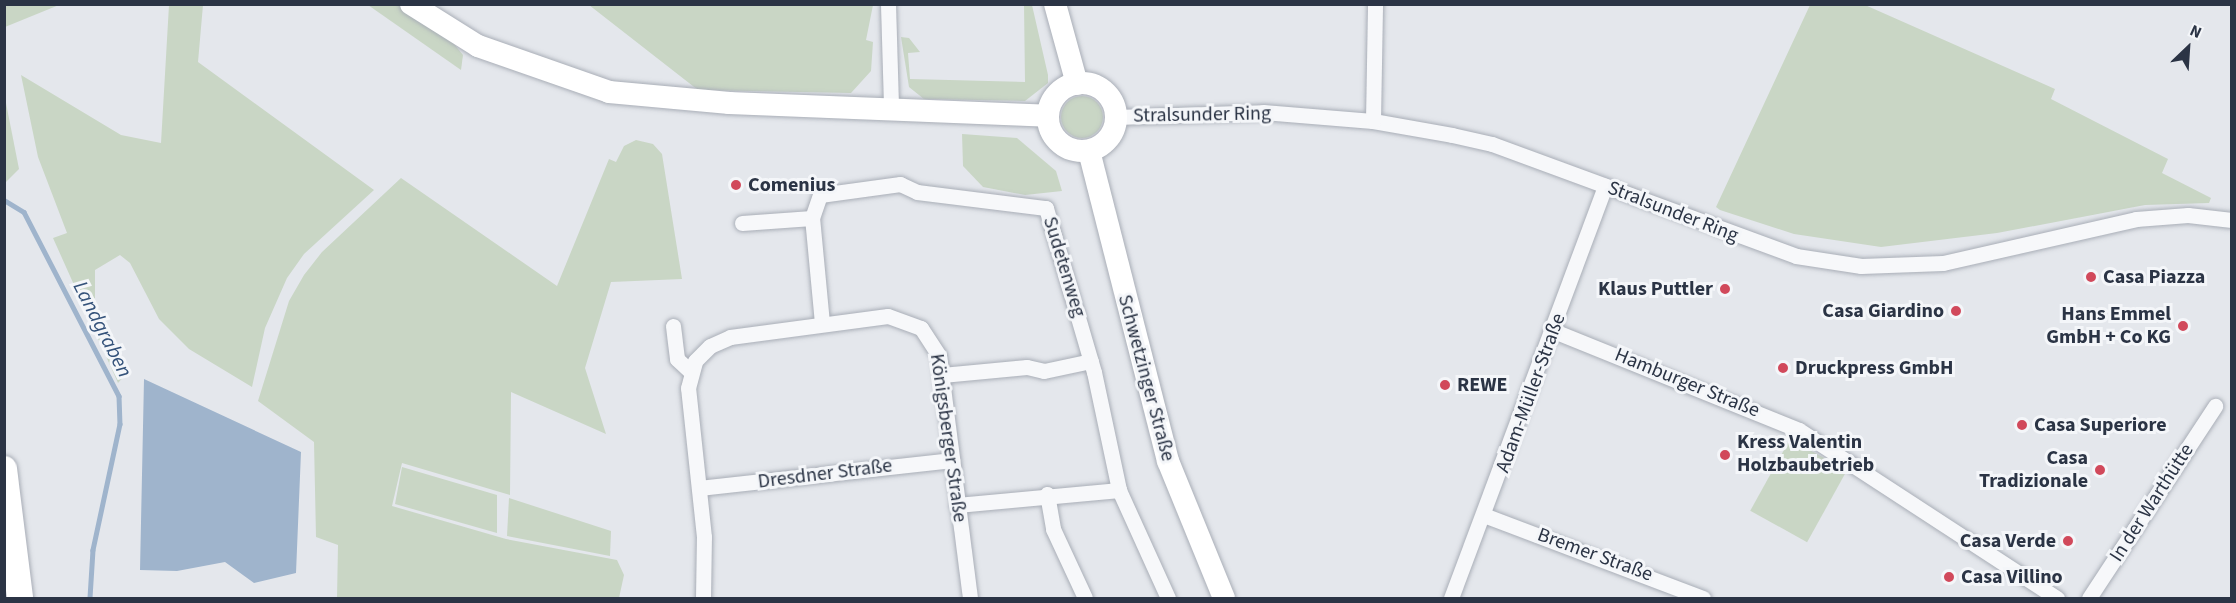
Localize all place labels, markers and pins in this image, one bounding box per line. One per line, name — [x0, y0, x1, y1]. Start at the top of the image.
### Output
place label: Comenius — [748, 173, 835, 197]
marker: Comenius — [729, 178, 743, 192]
place label: Casa Piazza — [2103, 265, 2205, 289]
marker: Casa Piazza — [2084, 270, 2098, 284]
place label: Klaus Puttler — [1598, 277, 1713, 301]
marker: Klaus Puttler — [1718, 282, 1732, 296]
place label: Casa Giardino — [1822, 299, 1944, 323]
place label: Hans Emmel GmbH + Co KG — [2046, 302, 2171, 349]
marker: Casa Giardino — [1949, 304, 1963, 318]
marker: Hans Emmel GmbH + Co KG — [2176, 319, 2190, 333]
place label: Druckpress GmbH — [1795, 356, 1953, 380]
marker: Druckpress GmbH — [1776, 361, 1790, 375]
place label: REWE — [1457, 373, 1507, 397]
marker: REWE — [1438, 378, 1452, 392]
place label: Casa Superiore — [2034, 413, 2167, 437]
marker: Casa Superiore — [2015, 418, 2029, 432]
place label: Kress Valentin Holzbaubetrieb — [1737, 431, 1874, 478]
place label: Casa Tradizionale — [1979, 446, 2088, 493]
marker: Kress Valentin Holzbaubetrieb — [1718, 448, 1732, 462]
marker: Casa Tradizionale — [2093, 463, 2107, 477]
place label: Casa Verde — [1960, 529, 2056, 553]
marker: Casa Verde — [2061, 534, 2075, 548]
place label: Casa Villino — [1961, 565, 2063, 589]
marker: Casa Villino — [1942, 570, 1956, 584]

